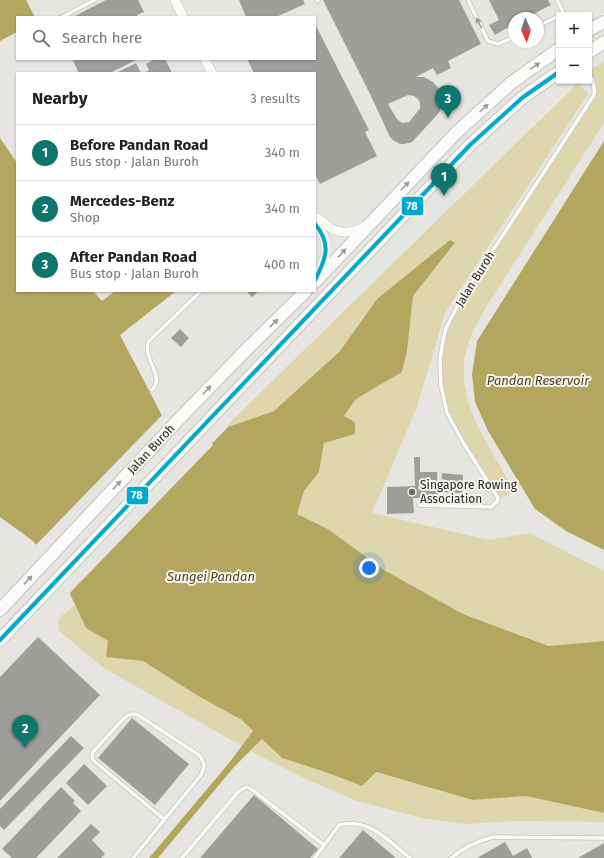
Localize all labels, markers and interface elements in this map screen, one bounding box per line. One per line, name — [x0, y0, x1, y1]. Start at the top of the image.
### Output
north arrow — [508, 12, 544, 48]
map controls — [556, 12, 592, 84]
button: + — [556, 12, 592, 48]
search box — [16, 16, 316, 60]
one-way arrow — [476, 17, 482, 29]
icon: search — [30, 27, 52, 49]
text: Search here — [62, 29, 142, 47]
button: − — [556, 48, 592, 84]
one-way arrow — [530, 62, 540, 70]
pin: 3 — [435, 85, 461, 118]
text: Nearby — [32, 88, 87, 109]
text: 3 results — [250, 91, 300, 106]
one-way arrow — [479, 104, 488, 113]
text: Before Pandan Road — [70, 136, 208, 154]
text: 1 — [42, 145, 48, 160]
text: 340 m — [265, 145, 300, 160]
text: Bus stop · Jalan Buroh — [70, 154, 199, 169]
pin: 1 — [431, 163, 457, 196]
one-way arrow — [400, 181, 410, 191]
text: Mercedes-Benz — [70, 192, 174, 210]
line badge: 78 — [401, 196, 424, 216]
text: 78 — [406, 200, 418, 213]
text: 2 — [42, 201, 48, 216]
text: 340 m — [265, 201, 300, 216]
text: Shop — [70, 210, 100, 225]
text: After Pandan Road — [70, 248, 197, 266]
one-way arrow — [337, 248, 346, 258]
street label: Jalan Buroh — [452, 249, 498, 309]
text: 3 — [42, 257, 48, 272]
text: 400 m — [264, 257, 300, 272]
text: Bus stop · Jalan Buroh — [70, 266, 199, 281]
one-way arrow — [269, 318, 279, 327]
water label: Pandan Reservoir — [487, 373, 590, 388]
one-way arrow — [202, 385, 212, 395]
street label: Jalan Buroh — [124, 421, 178, 477]
place label: Singapore Rowing Association — [420, 478, 518, 506]
one-way arrow — [112, 480, 122, 490]
line badge: 78 — [126, 486, 149, 505]
marker: Singapore Rowing Association — [407, 487, 417, 497]
text: 78 — [131, 489, 143, 502]
your location — [359, 558, 379, 578]
water label: Sungei Pandan — [166, 569, 255, 584]
one-way arrow — [23, 575, 33, 585]
pin: 2 — [12, 715, 38, 748]

